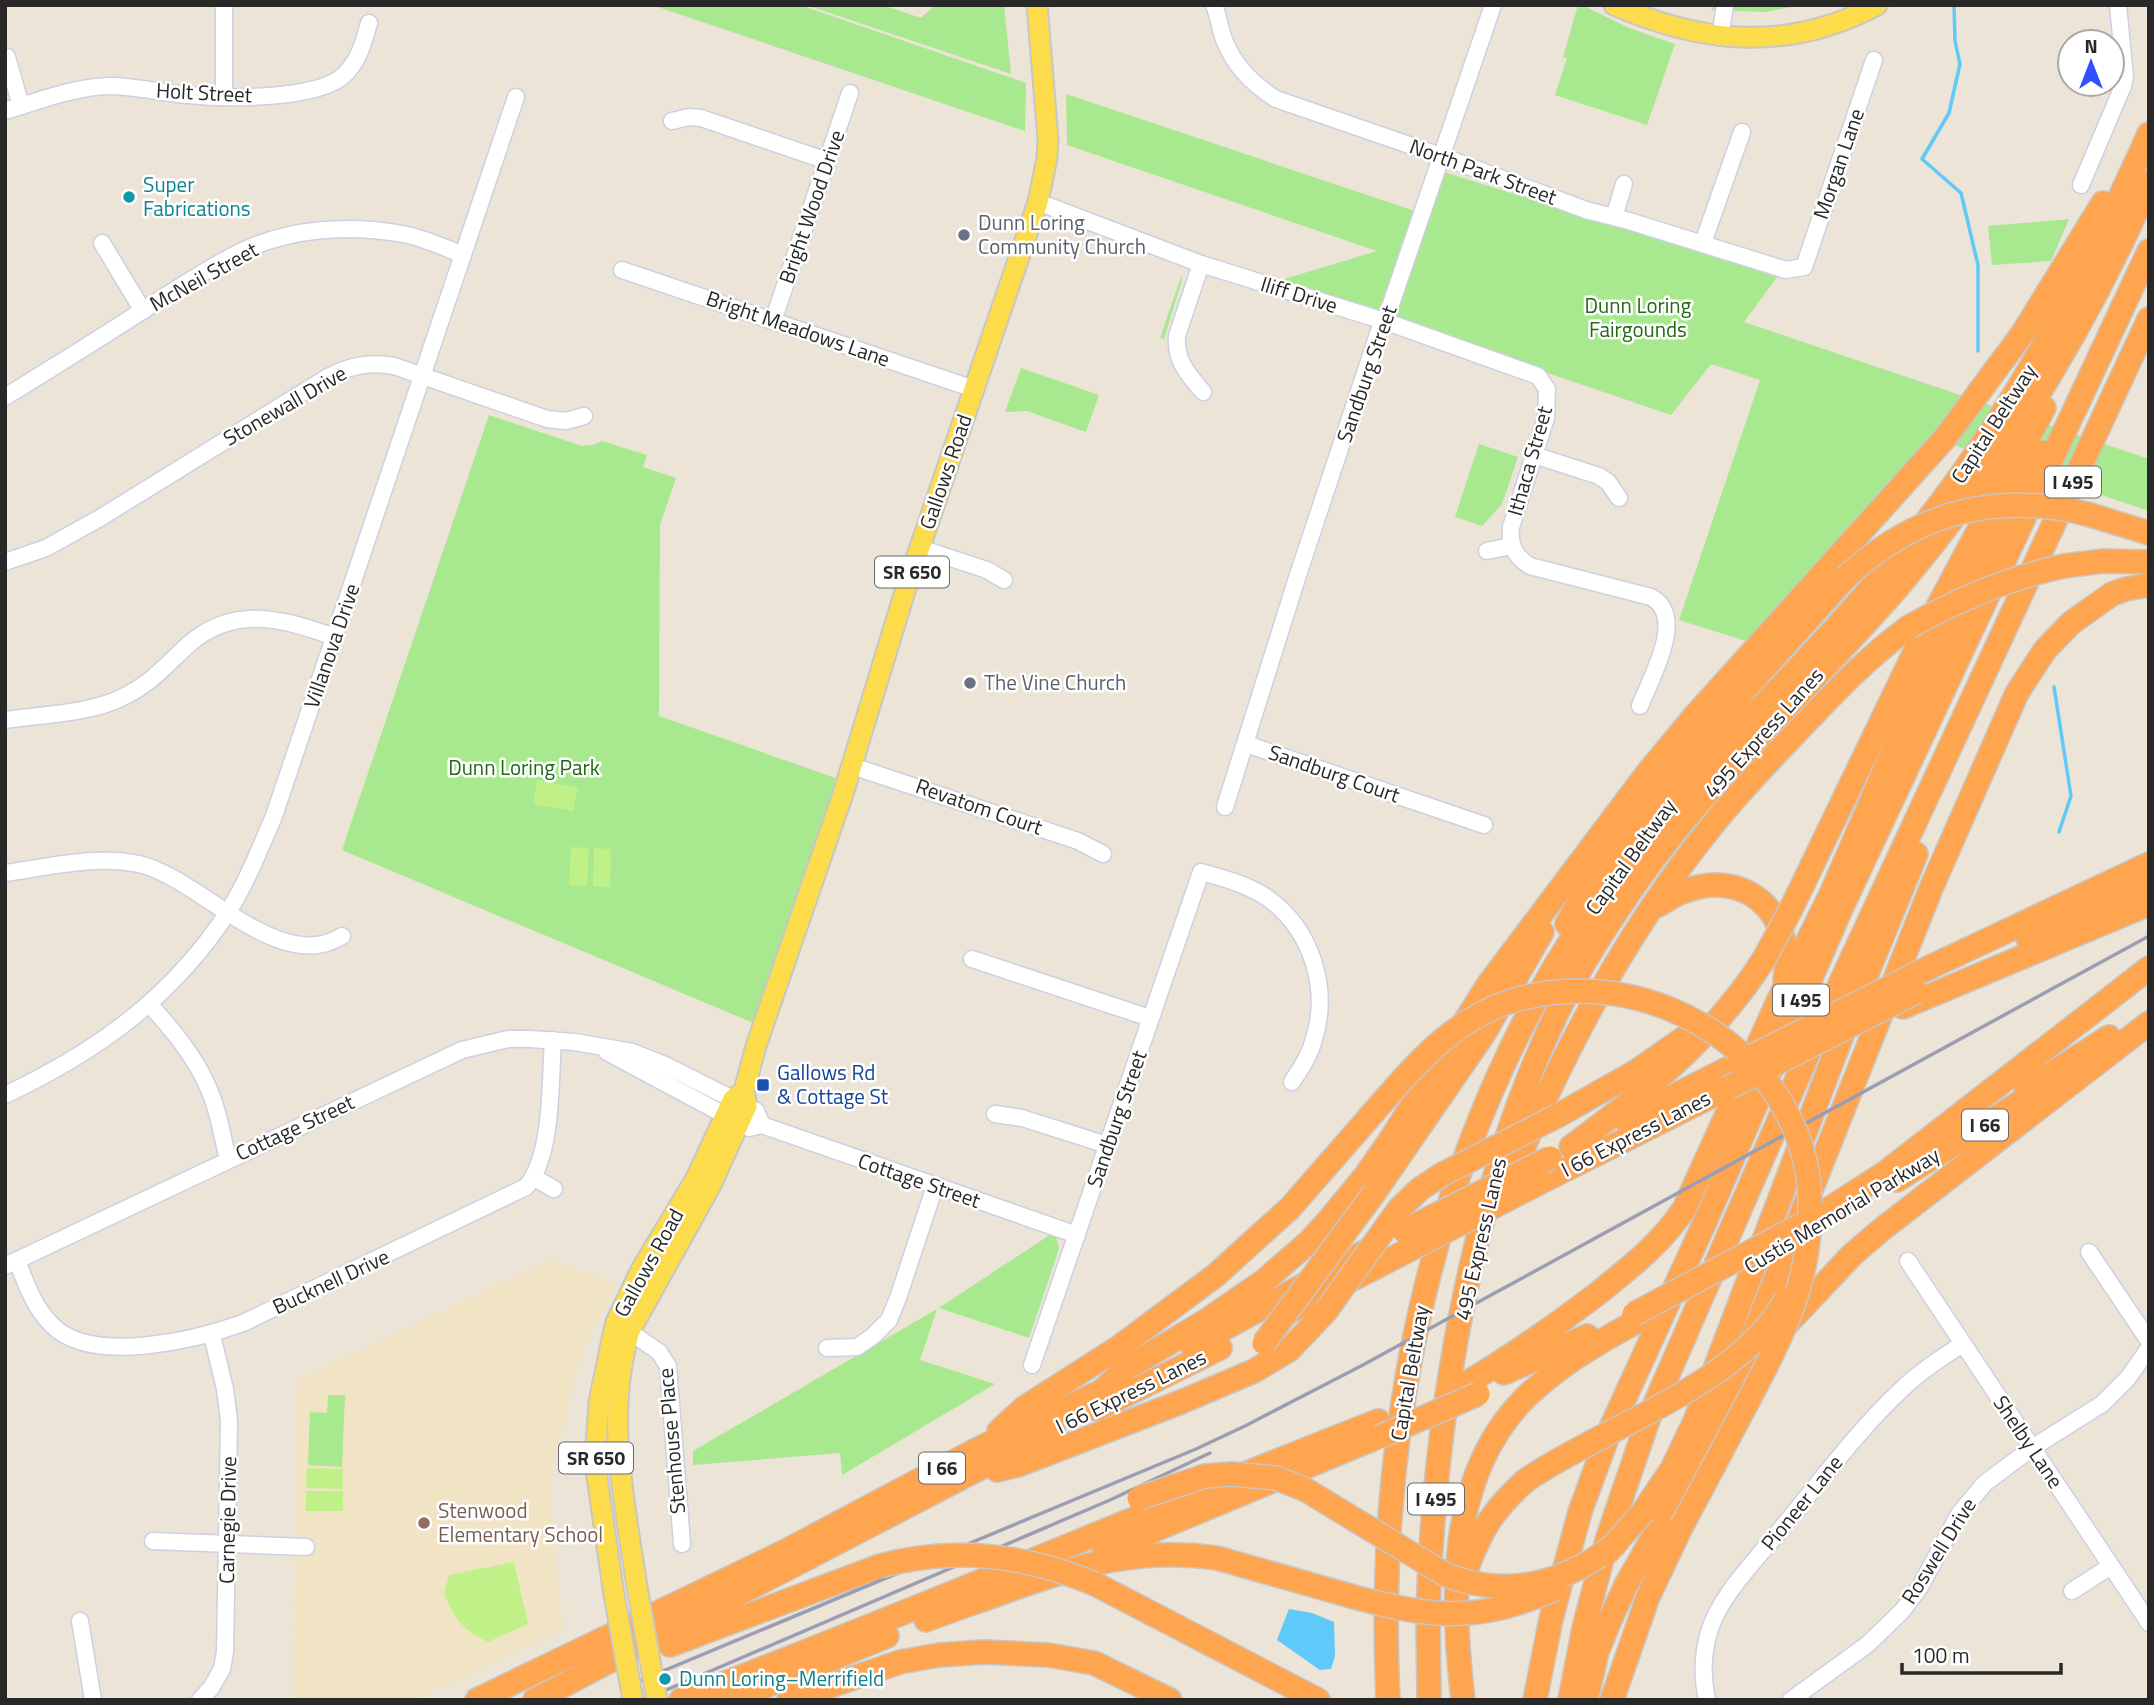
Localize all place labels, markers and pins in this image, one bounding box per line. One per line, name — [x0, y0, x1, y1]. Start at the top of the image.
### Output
place label: Super Fabrications — [143, 168, 251, 224]
marker: Super Fabrications — [121, 189, 137, 205]
place label: Dunn Loring Community Church — [978, 206, 1146, 262]
marker: Dunn Loring Community Church — [956, 227, 972, 243]
place label: The Vine Church — [984, 666, 1126, 698]
marker: The Vine Church — [962, 675, 978, 691]
place label: Gallows Rd & Cottage St — [777, 1056, 889, 1112]
marker: Gallows Rd & Cottage St — [755, 1077, 771, 1093]
place label: Stenwood Elementary School — [438, 1494, 603, 1550]
marker: Stenwood Elementary School — [416, 1515, 432, 1531]
place label: Dunn Loring–Merrifield — [679, 1662, 884, 1694]
marker: Dunn Loring–Merrifield — [657, 1671, 673, 1687]

